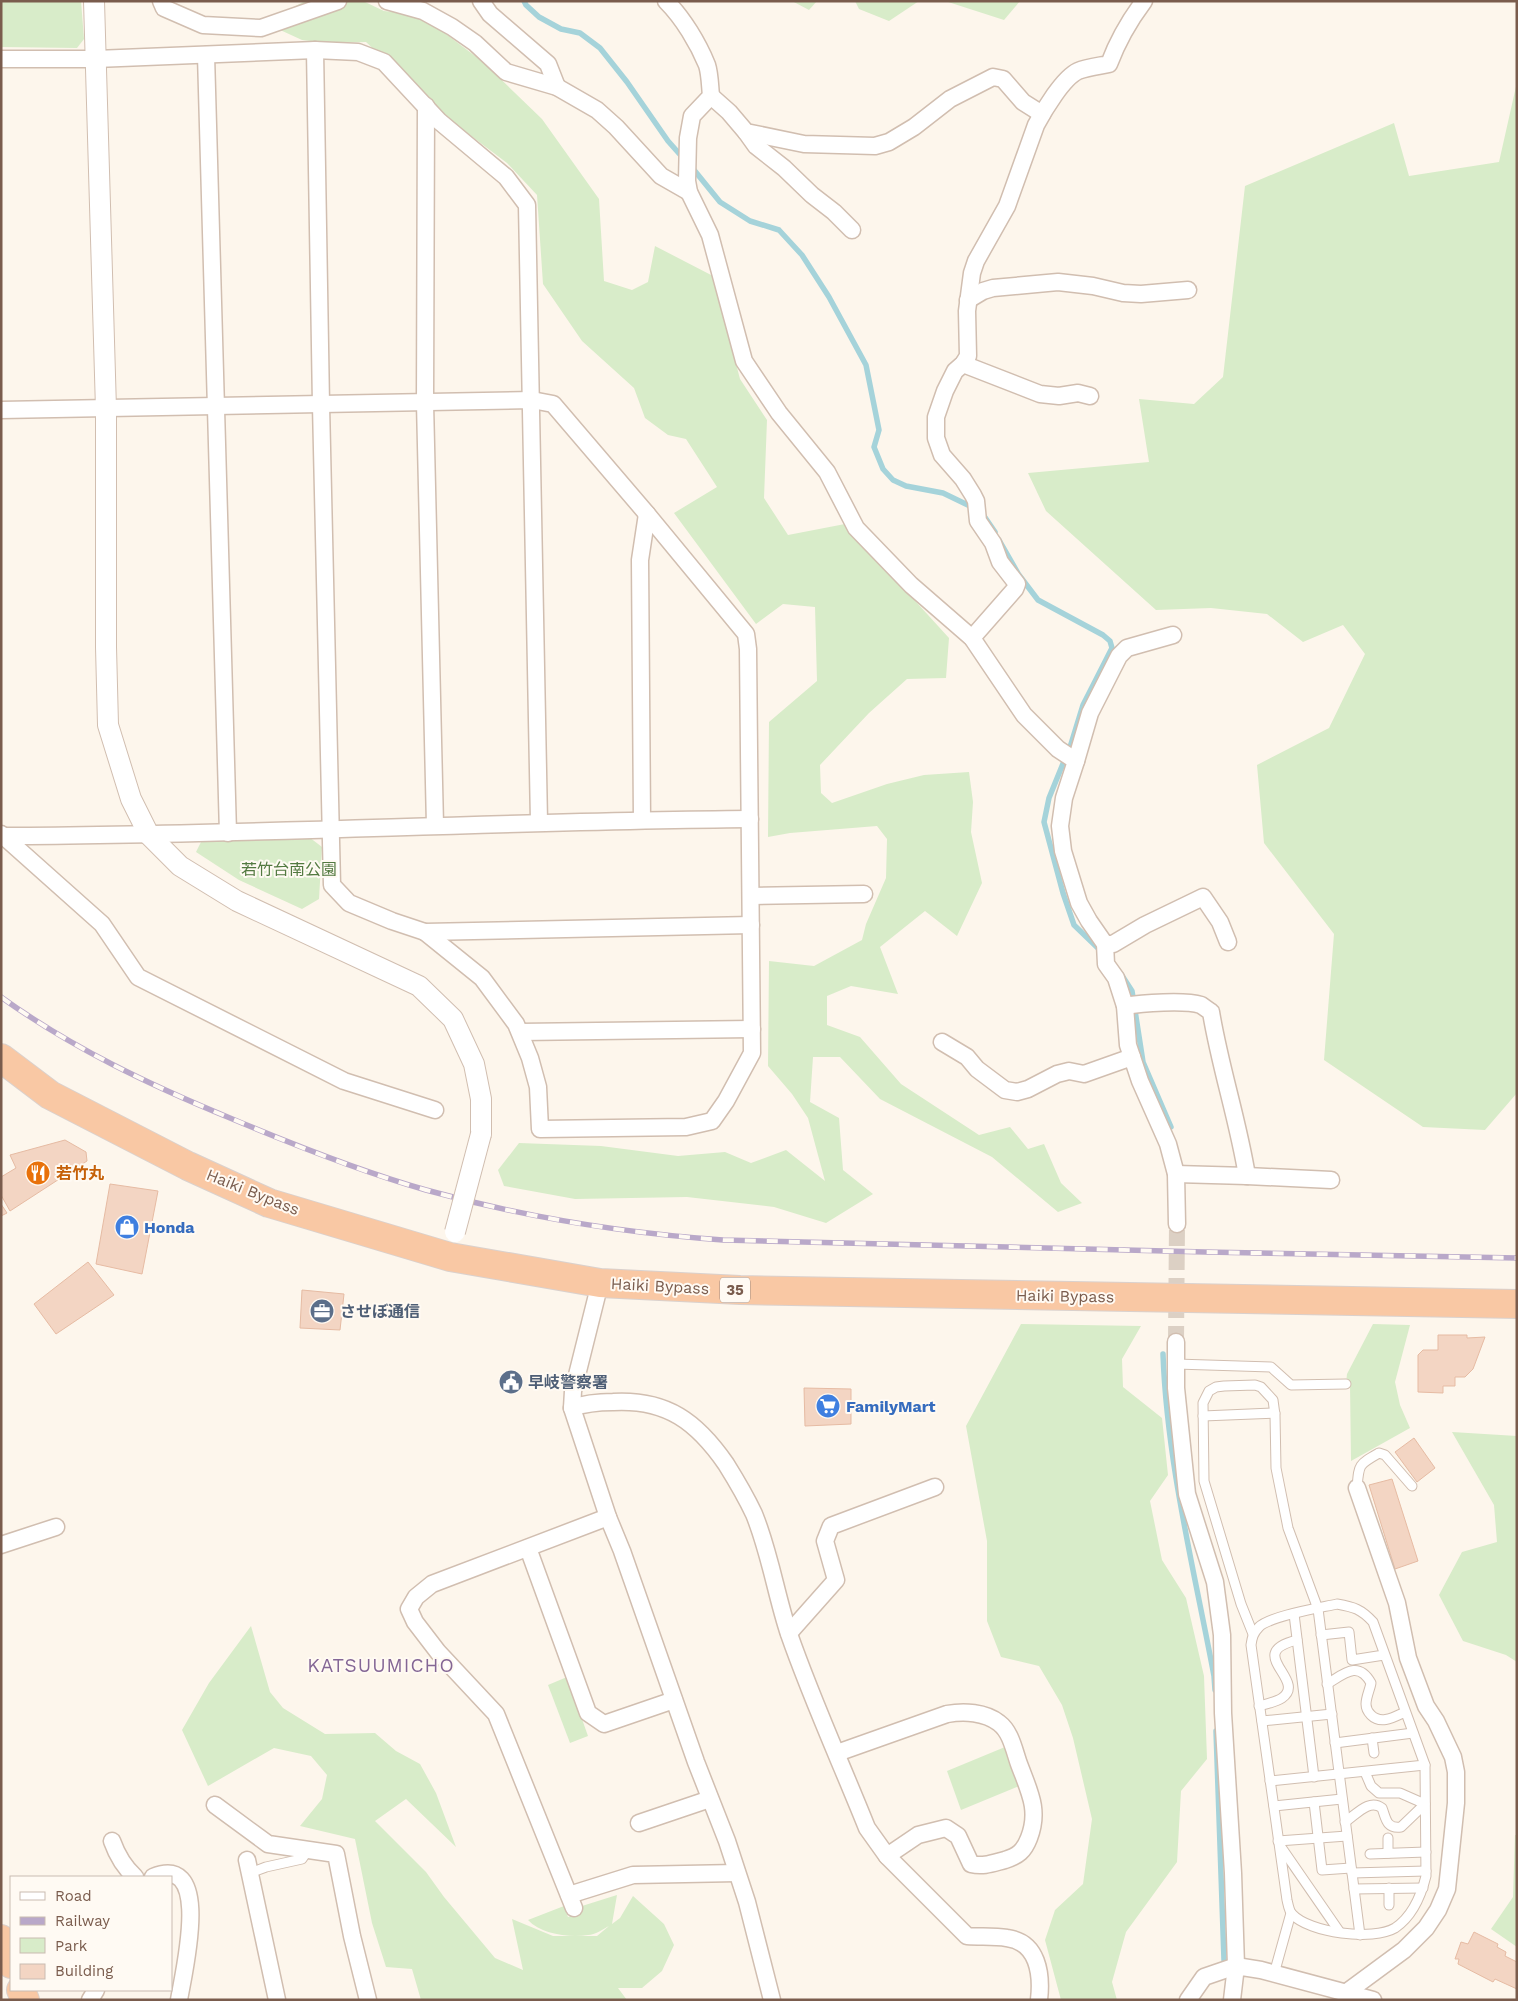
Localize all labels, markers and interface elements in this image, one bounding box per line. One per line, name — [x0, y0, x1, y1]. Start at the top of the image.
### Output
park label: 若竹台南公園 — [241, 860, 337, 879]
restaurant icon: 若竹丸 — [25, 1160, 51, 1186]
place label: 若竹丸 — [56, 1164, 104, 1183]
street label: Haiki Bypass — [204, 1165, 302, 1219]
shop icon: Honda — [114, 1214, 140, 1240]
place label: Honda — [144, 1218, 195, 1237]
street label: Haiki Bypass — [610, 1274, 710, 1298]
road number: 35 — [720, 1278, 750, 1302]
street label: Haiki Bypass — [1016, 1286, 1114, 1306]
office icon: させぼ通信 — [309, 1298, 335, 1324]
place label: させぼ通信 — [340, 1302, 420, 1321]
public building icon: 早岐警察署 — [498, 1369, 524, 1395]
place label: 早岐警察署 — [528, 1373, 608, 1392]
supermarket icon: FamilyMart — [815, 1393, 841, 1419]
place label: FamilyMart — [846, 1397, 935, 1416]
district label: KATSUUMICHO — [307, 1654, 455, 1677]
legend — [10, 1876, 172, 1991]
text: Road — [55, 1887, 92, 1905]
text: Railway — [55, 1912, 110, 1930]
text: Park — [55, 1937, 88, 1955]
text: Building — [55, 1962, 113, 1980]

